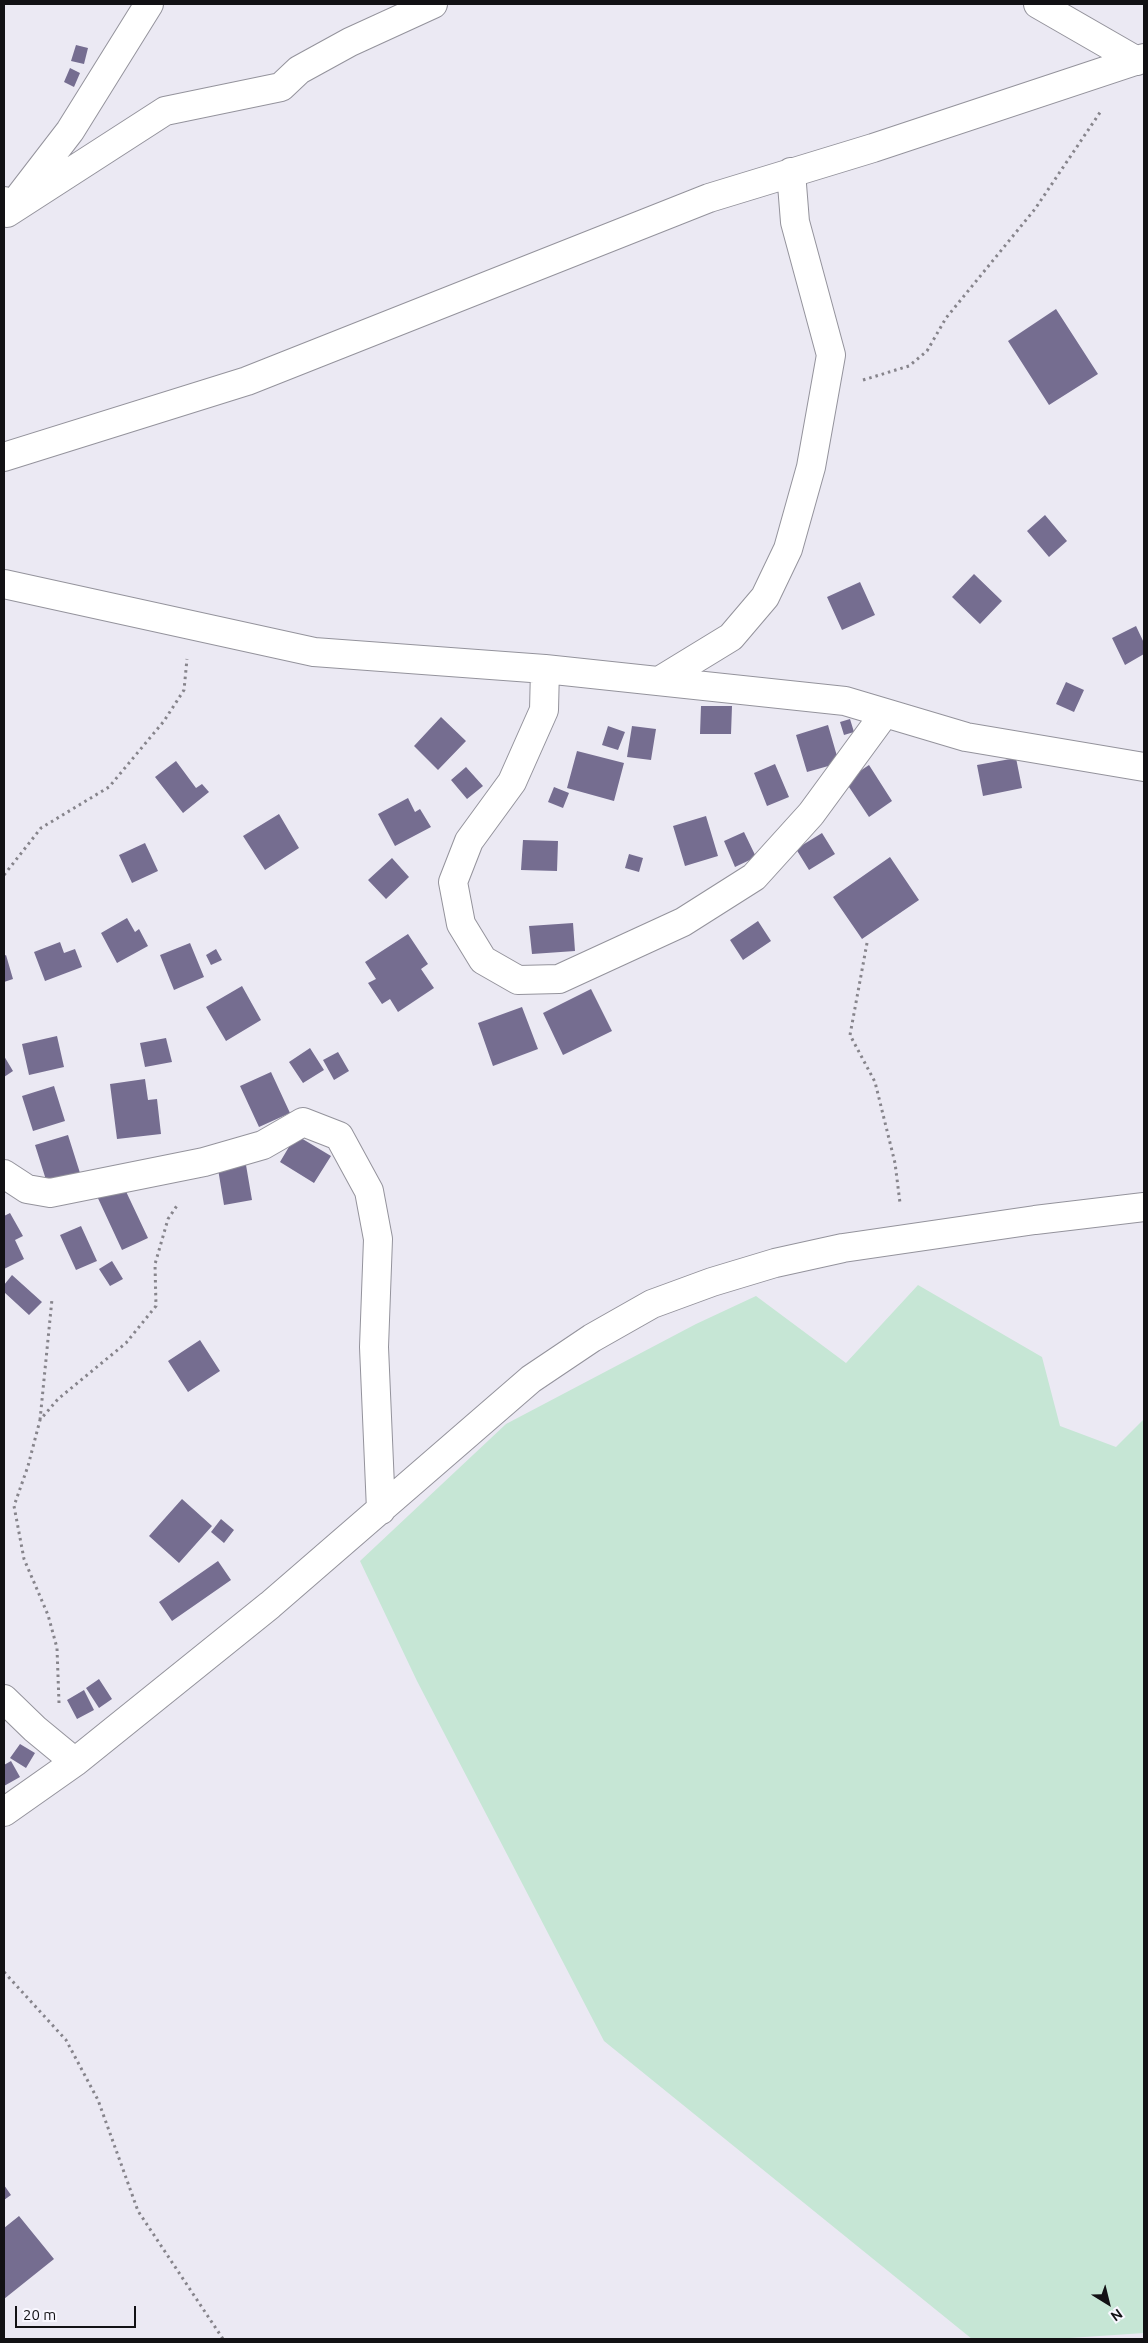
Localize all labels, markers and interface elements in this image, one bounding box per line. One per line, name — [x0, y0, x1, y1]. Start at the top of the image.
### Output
north arrow — [1083, 2278, 1133, 2328]
scale bar — [18, 2296, 139, 2328]
text: 20 m — [23, 2306, 56, 2323]
text: N — [1108, 2306, 1126, 2325]

